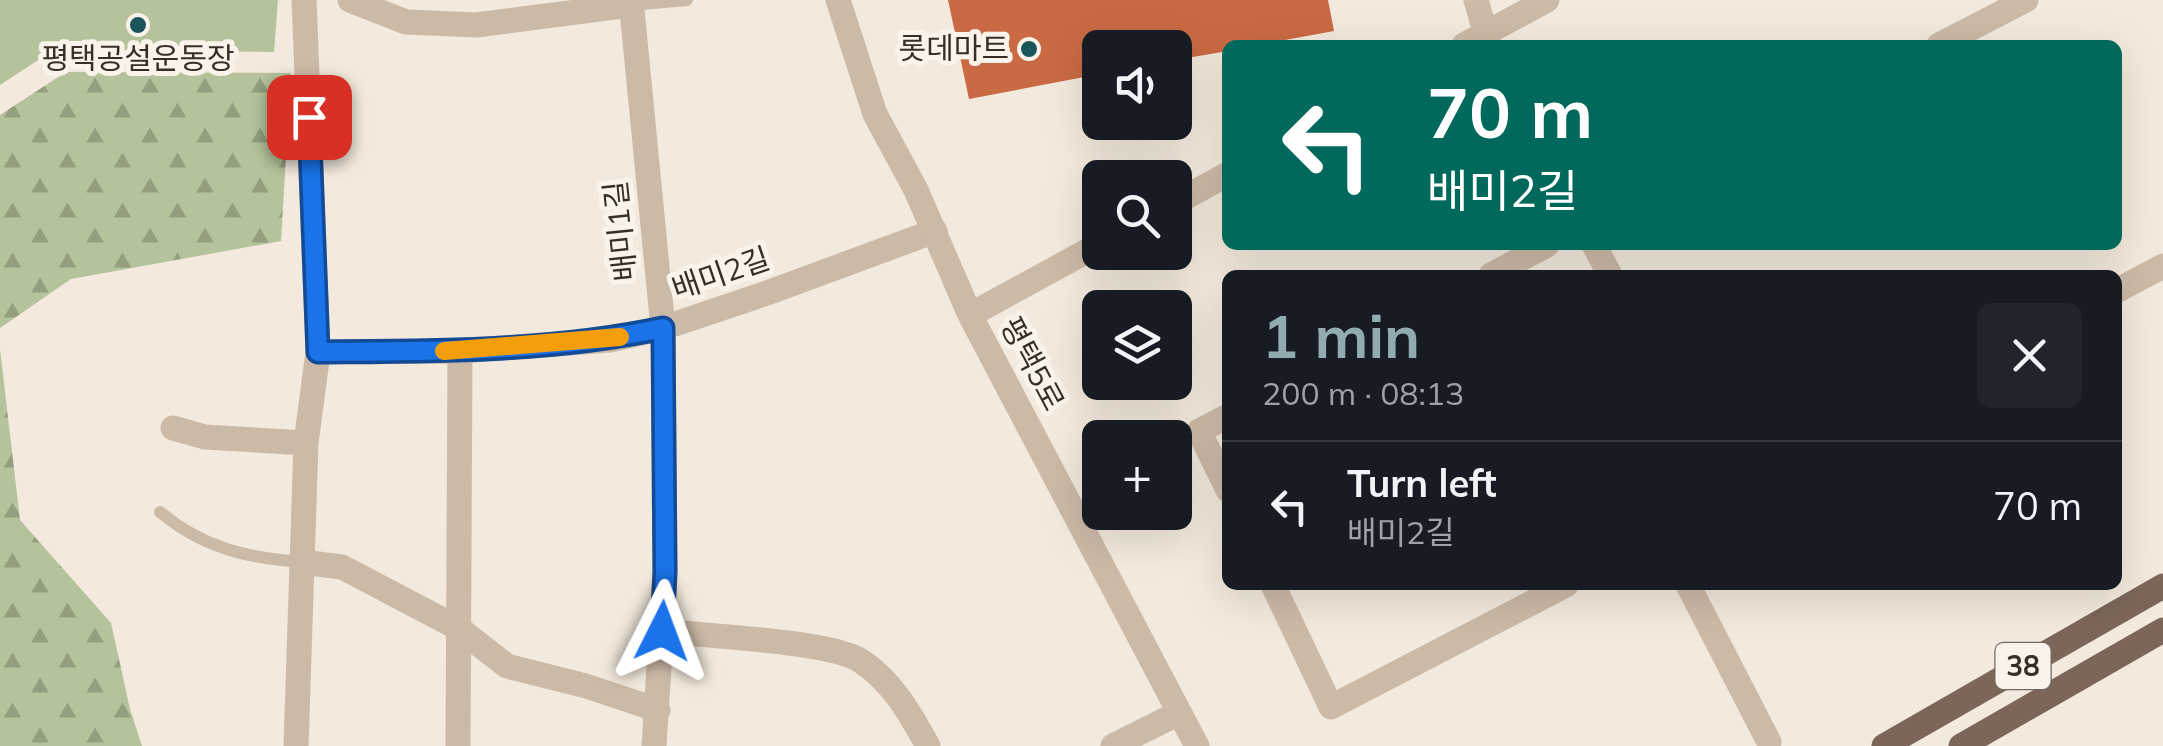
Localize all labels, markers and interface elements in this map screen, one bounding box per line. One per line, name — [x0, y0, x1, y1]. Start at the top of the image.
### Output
marker: 평택공설운동장 — [127, 14, 149, 36]
place label: 롯데마트 — [899, 29, 1009, 67]
map controls — [1082, 30, 1192, 530]
button: sound — [1082, 30, 1192, 140]
marker: 롯데마트 — [1018, 38, 1040, 60]
place label: 평택공설운동장 — [41, 39, 235, 77]
text: 70 m — [1427, 68, 1593, 156]
pin — [267, 75, 352, 160]
icon: left — [1262, 80, 1392, 210]
icon: arrive — [282, 90, 337, 145]
button: search — [1082, 160, 1192, 270]
text: 배미2길 — [1427, 162, 1578, 218]
street label: 배미1길 — [596, 179, 644, 283]
street label: 배미2길 — [667, 239, 775, 307]
button: layers — [1082, 290, 1192, 400]
text: 1 min — [1262, 298, 1420, 373]
button: close — [1977, 303, 2082, 408]
street label: 평택5로 — [992, 310, 1073, 417]
text: 200 m · 08:13 — [1262, 373, 1464, 413]
button: + — [1082, 420, 1192, 530]
text: Turn left — [1347, 459, 1497, 507]
icon: left — [1262, 479, 1317, 534]
text: 70 m — [1993, 482, 2082, 530]
text: 배미2길 — [1347, 512, 1455, 552]
position arrow — [610, 579, 714, 683]
road number: 38 — [1996, 643, 2050, 689]

